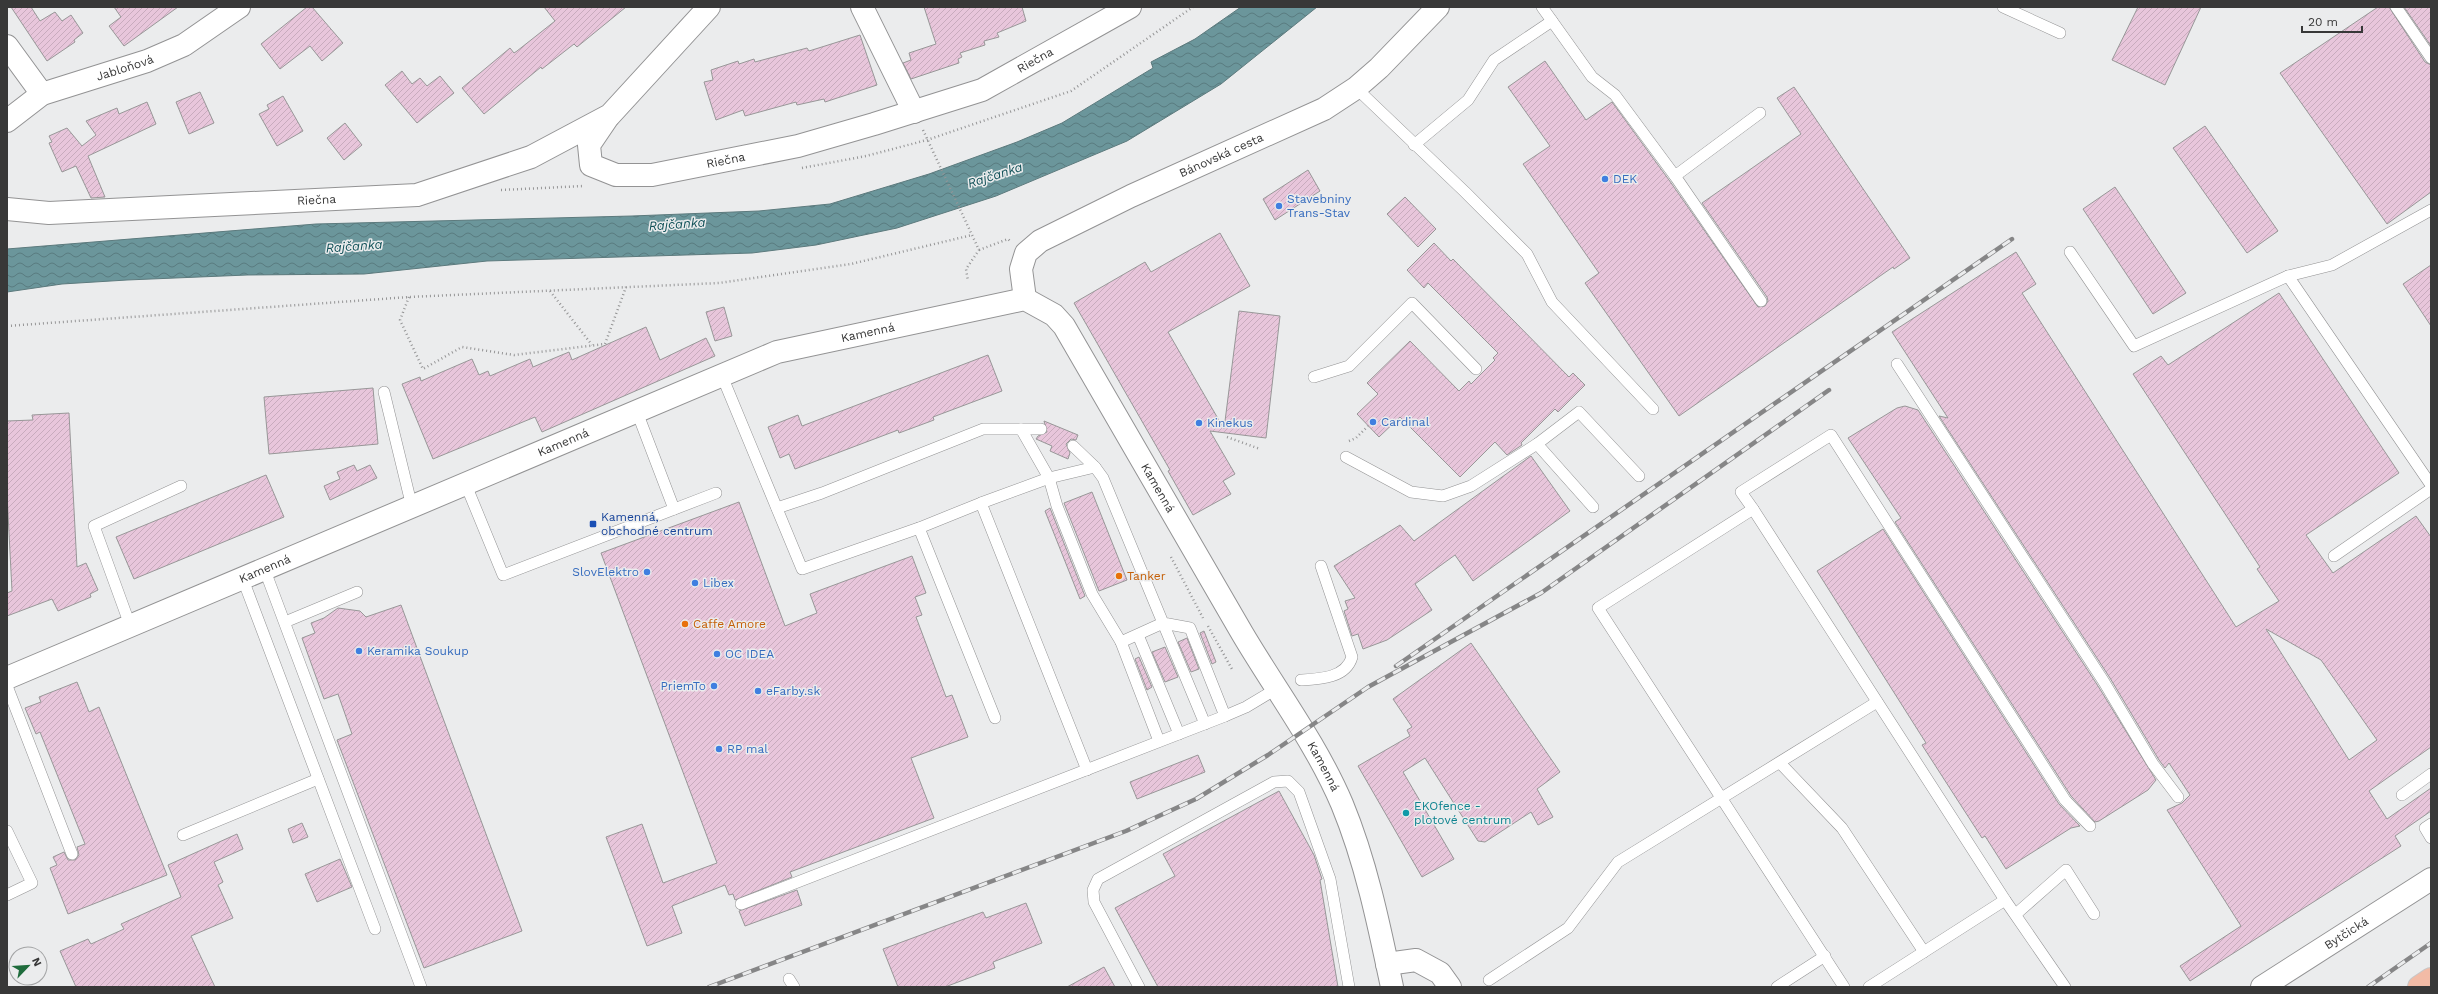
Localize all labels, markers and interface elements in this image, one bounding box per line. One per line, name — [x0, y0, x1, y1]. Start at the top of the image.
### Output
scale bar — [2302, 8, 2362, 34]
text: 20 m — [2308, 15, 2338, 29]
street label: Riečna — [1015, 44, 1056, 76]
street label: Jabloňová — [94, 52, 156, 84]
street label: Bánovská cesta — [1177, 130, 1266, 180]
street label: Riečna — [705, 150, 746, 171]
water label: Rajčanka — [966, 159, 1024, 191]
place label: DEK — [1613, 172, 1637, 186]
marker: DEK — [1600, 174, 1610, 184]
street label: Riečna — [297, 192, 337, 208]
place label: Stavebniny Trans-Stav — [1287, 192, 1352, 220]
marker: Stavebniny Trans-Stav — [1274, 201, 1284, 211]
water label: Rajčanka — [648, 215, 706, 233]
water label: Rajčanka — [325, 237, 383, 255]
street label: Kamenná — [840, 320, 896, 345]
place label: Cardinal — [1381, 415, 1430, 429]
place label: Kinekus — [1207, 416, 1253, 430]
marker: Cardinal — [1368, 417, 1378, 427]
marker: Kinekus — [1194, 418, 1204, 428]
street label: Kamenná — [535, 425, 591, 460]
street label: Kamenná — [1138, 461, 1178, 515]
place label: Kamenná, obchodné centrum — [601, 510, 713, 538]
marker: Kamenná, obchodné centrum — [588, 519, 598, 529]
street label: Kamenná — [237, 552, 293, 586]
place label: SlovElektro — [572, 565, 639, 579]
marker: SlovElektro — [642, 567, 652, 577]
place label: Tanker — [1127, 569, 1166, 583]
marker: Tanker — [1114, 571, 1124, 581]
place label: Libex — [703, 576, 734, 590]
marker: Libex — [690, 578, 700, 588]
place label: Caffe Amore — [693, 617, 766, 631]
marker: Caffe Amore — [680, 619, 690, 629]
place label: Keramika Soukup — [367, 644, 469, 658]
marker: Keramika Soukup — [354, 646, 364, 656]
place label: OC IDEA — [725, 647, 774, 661]
marker: OC IDEA — [712, 649, 722, 659]
place label: PriemTo — [660, 679, 706, 693]
marker: PriemTo — [709, 681, 719, 691]
place label: eFarby.sk — [766, 684, 820, 698]
marker: eFarby.sk — [753, 686, 763, 696]
street label: Kamenná — [1304, 739, 1342, 794]
place label: RP mal — [727, 742, 768, 756]
marker: RP mal — [714, 744, 724, 754]
place label: EKOfence - plotové centrum — [1414, 799, 1512, 827]
marker: EKOfence - plotové centrum — [1401, 808, 1411, 818]
street label: Bytčická — [2322, 914, 2371, 952]
north arrow — [8, 946, 48, 986]
text: N — [29, 956, 44, 968]

